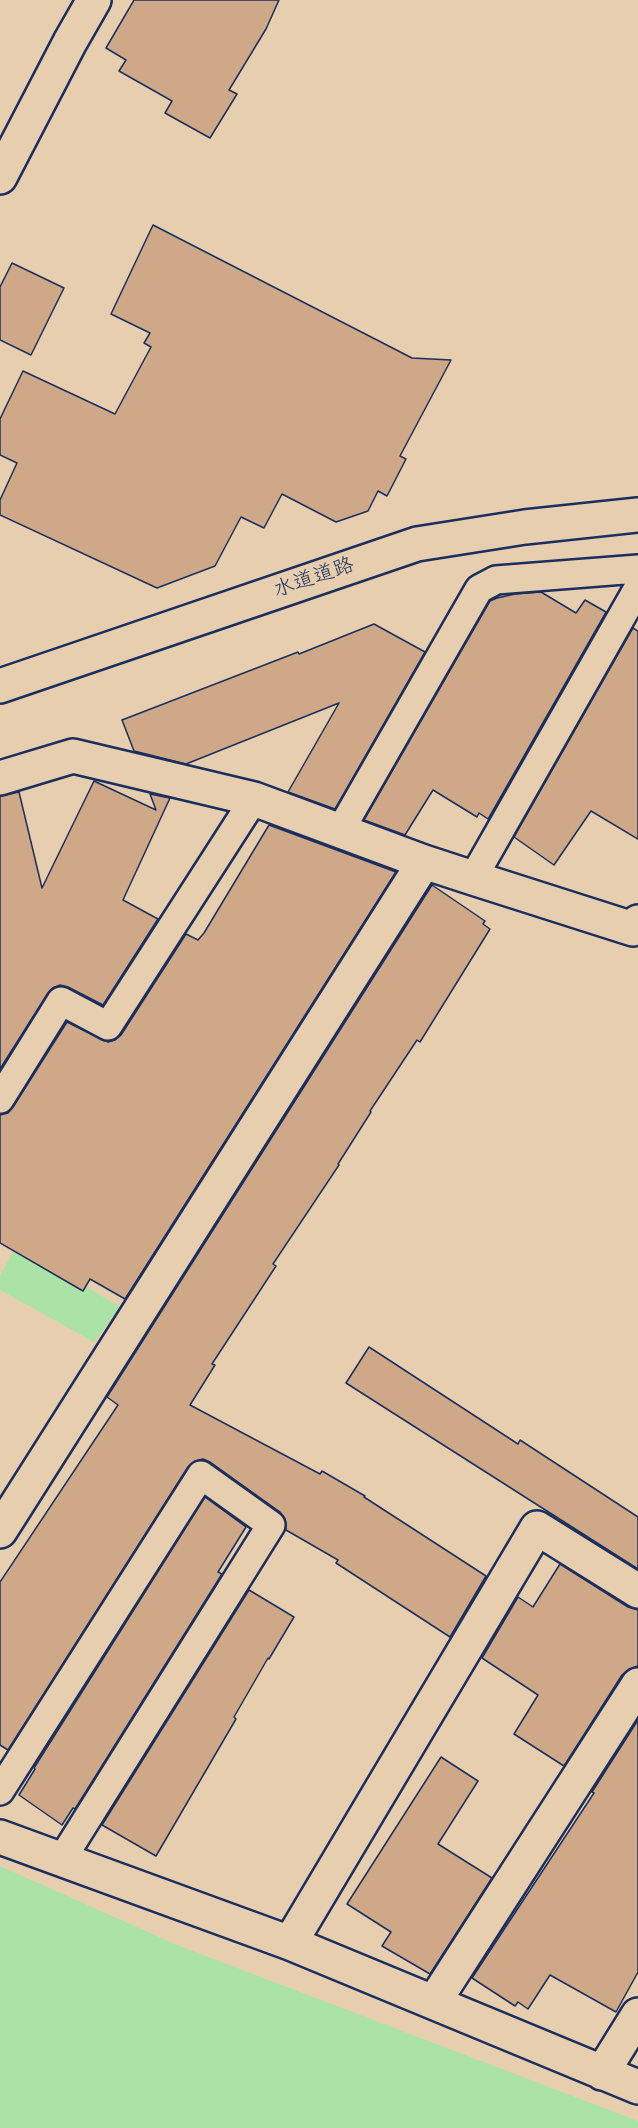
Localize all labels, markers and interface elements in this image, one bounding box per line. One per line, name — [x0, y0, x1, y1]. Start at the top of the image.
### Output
street label: 水道道路 — [270, 552, 358, 604]

